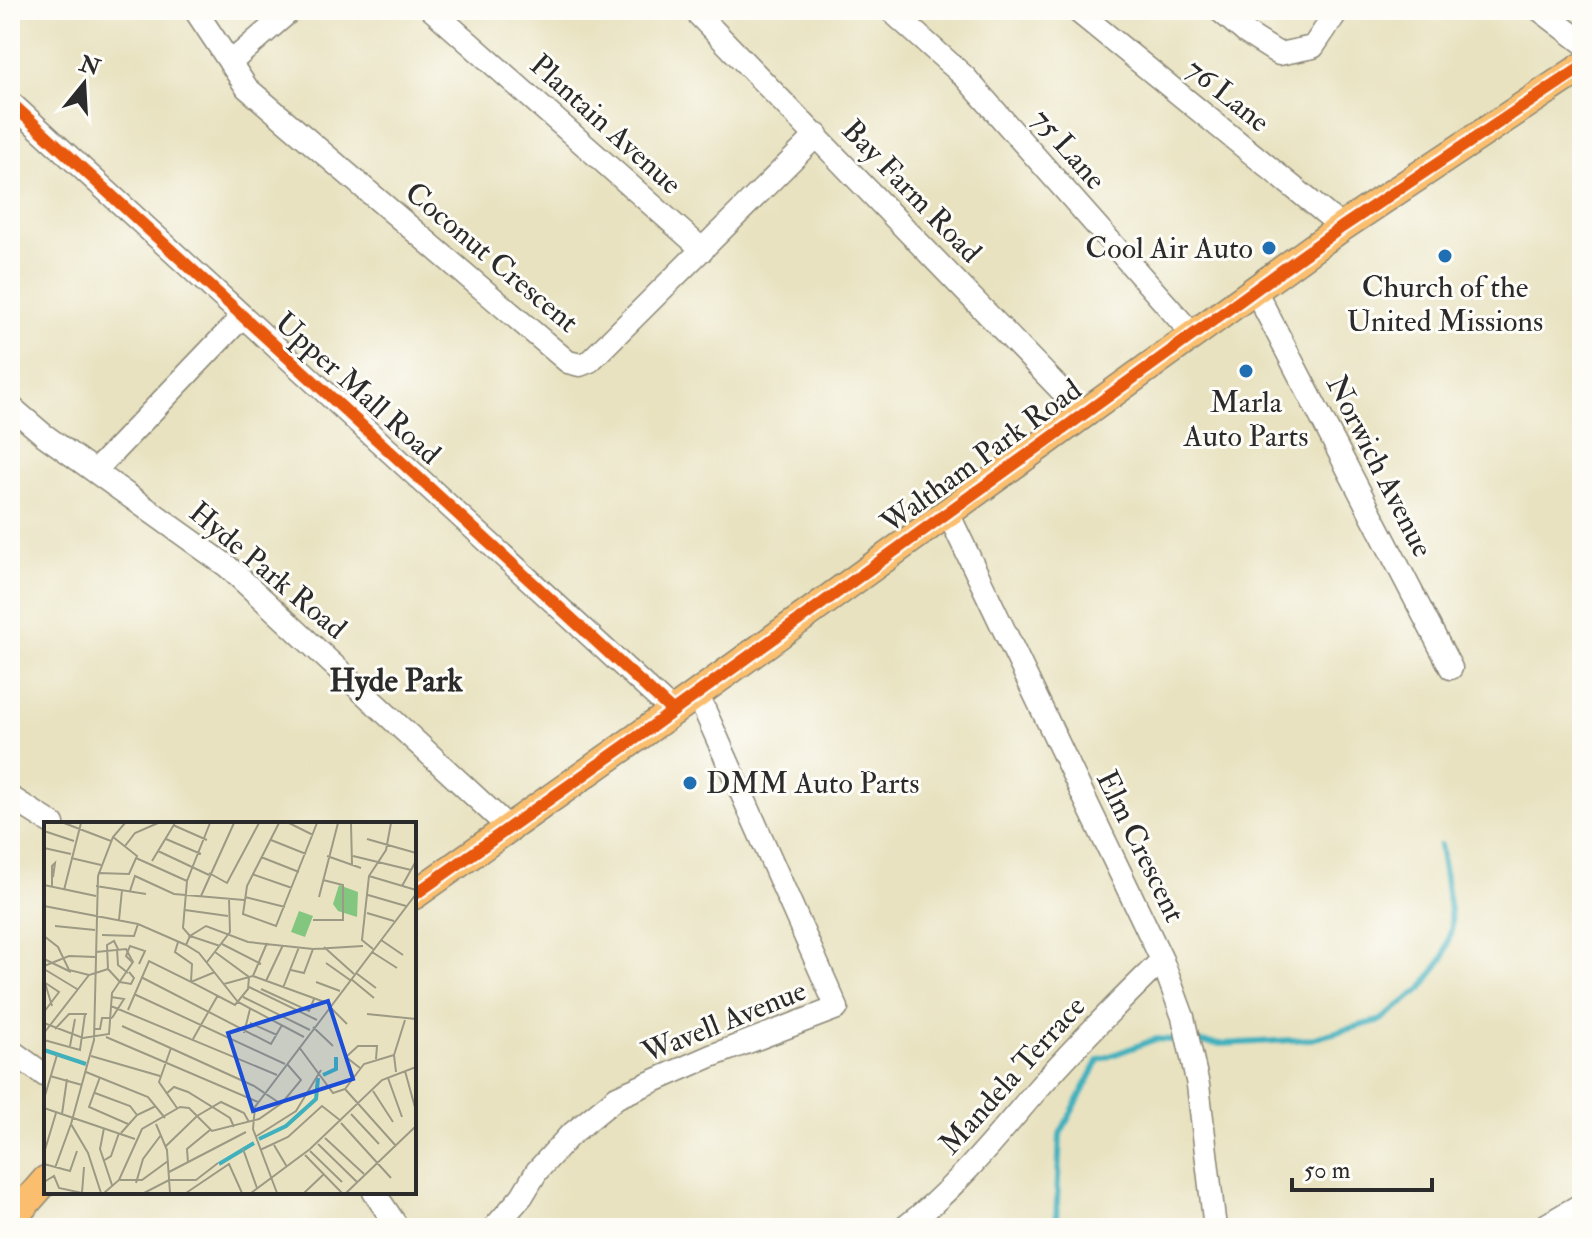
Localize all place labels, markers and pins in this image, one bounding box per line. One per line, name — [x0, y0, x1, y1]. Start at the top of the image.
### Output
place label: Cool Air Auto — [1085, 230, 1253, 267]
marker: Cool Air Auto — [1260, 239, 1278, 257]
marker: Church of the United Missions — [1436, 247, 1454, 265]
place label: Church of the United Missions — [1347, 269, 1543, 340]
marker: Marla Auto Parts — [1237, 362, 1255, 380]
place label: Marla Auto Parts — [1182, 384, 1309, 455]
place label: DMM Auto Parts — [706, 765, 920, 802]
marker: DMM Auto Parts — [681, 774, 699, 792]

